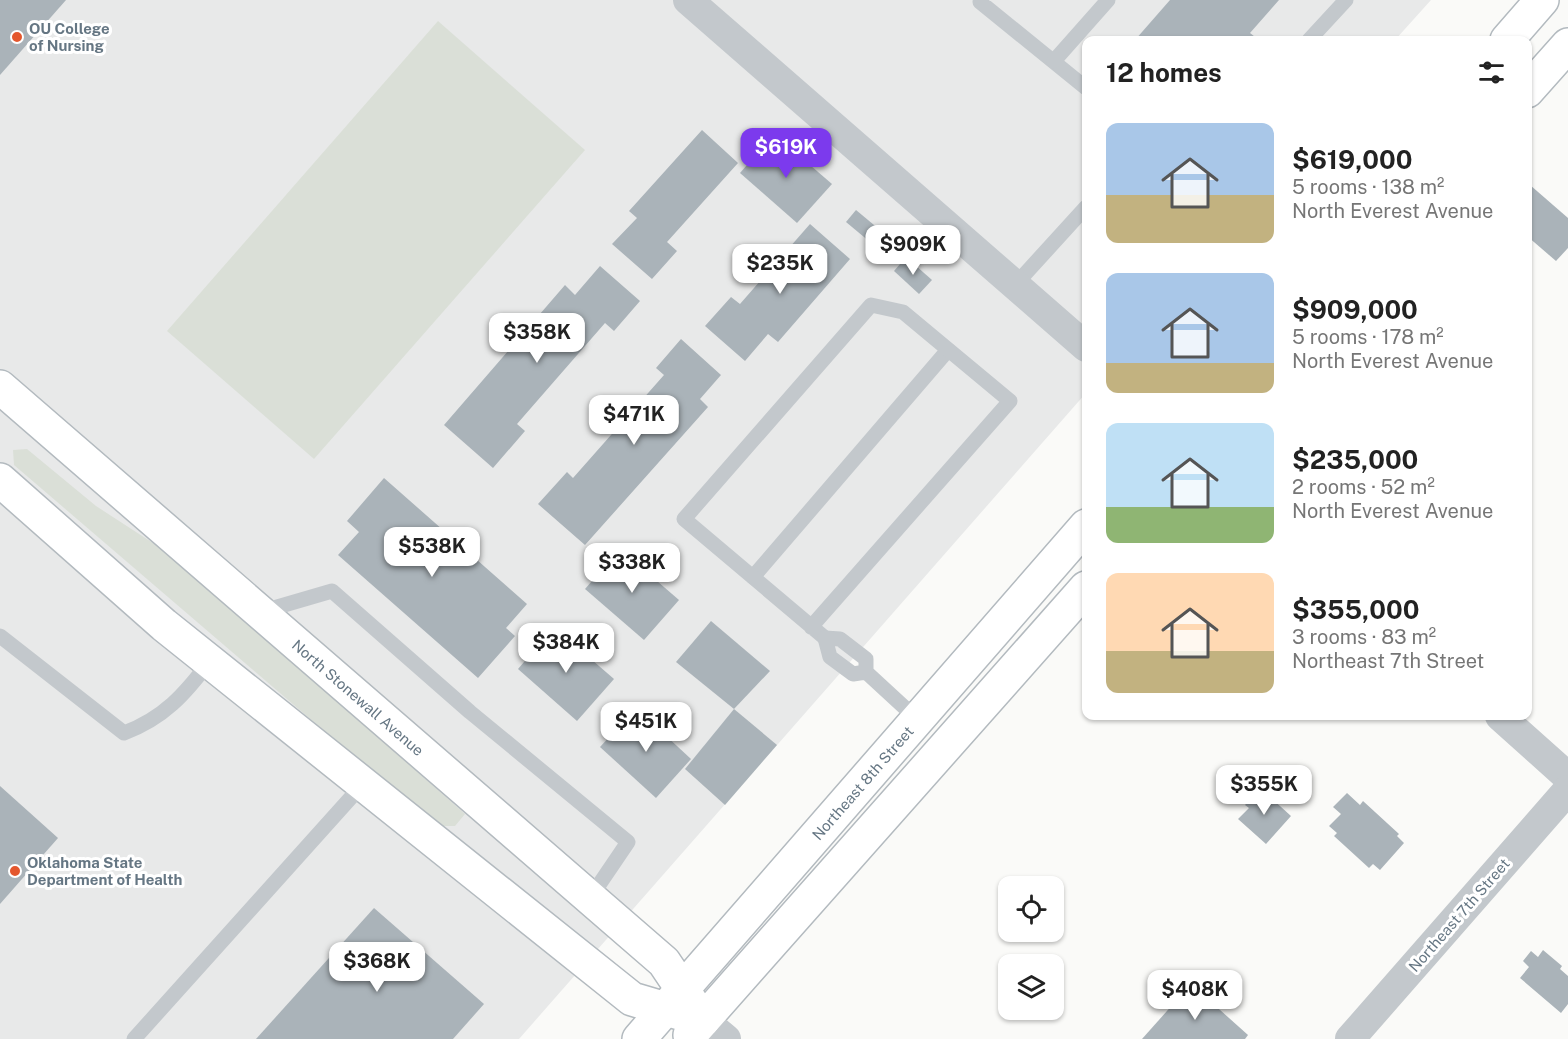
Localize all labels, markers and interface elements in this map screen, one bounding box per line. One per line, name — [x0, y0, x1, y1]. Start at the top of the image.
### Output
place label: OU College of Nursing — [29, 20, 110, 54]
marker: OU College of Nursing — [10, 30, 24, 44]
icon: filters — [1475, 56, 1508, 89]
text: 12 homes — [1106, 57, 1222, 88]
pin: $619K — [744, 128, 828, 179]
text: $619K — [755, 135, 817, 159]
text: $619,000 — [1292, 144, 1412, 175]
icon: home — [1154, 147, 1226, 219]
text: 5 rooms · 138 m² — [1292, 175, 1444, 199]
text: North Everest Avenue — [1292, 199, 1493, 223]
pin: $909K — [871, 225, 955, 276]
text: $909K — [879, 232, 947, 256]
pin: $235K — [738, 244, 822, 295]
text: $235K — [746, 251, 814, 275]
text: $909,000 — [1292, 294, 1418, 325]
icon: home — [1154, 297, 1226, 369]
pin: $358K — [495, 313, 579, 364]
text: $358K — [503, 320, 571, 344]
text: 5 rooms · 178 m² — [1292, 325, 1444, 349]
text: North Everest Avenue — [1292, 349, 1493, 373]
pin: $471K — [592, 395, 676, 446]
text: $471K — [603, 402, 665, 426]
text: $235,000 — [1292, 444, 1418, 475]
icon: home — [1154, 447, 1226, 519]
text: 2 rooms · 52 m² — [1292, 475, 1435, 499]
text: North Everest Avenue — [1292, 499, 1493, 523]
pin: $538K — [390, 527, 474, 578]
text: $538K — [398, 534, 466, 558]
pin: $338K — [590, 543, 674, 594]
text: $338K — [598, 550, 666, 574]
text: $355,000 — [1292, 594, 1419, 625]
icon: home — [1154, 597, 1226, 669]
pin: $384K — [524, 623, 608, 674]
text: 3 rooms · 83 m² — [1292, 625, 1436, 649]
text: $384K — [532, 630, 600, 654]
street label: North Stonewall Avenue — [289, 636, 428, 759]
text: Northeast 7th Street — [1292, 649, 1484, 673]
pin: $451K — [604, 702, 688, 753]
text: $451K — [615, 709, 677, 733]
street label: Northeast 8th Street — [808, 722, 917, 843]
pin: $355K — [1222, 765, 1306, 816]
text: $355K — [1230, 772, 1298, 796]
place label: Oklahoma State Department of Health — [27, 854, 182, 888]
street label: Northeast 7th Street — [1405, 855, 1513, 975]
marker: Oklahoma State Department of Health — [8, 864, 22, 878]
map controls — [998, 876, 1064, 1020]
button: locate — [998, 876, 1064, 942]
pin: $368K — [335, 942, 419, 993]
text: $368K — [343, 949, 411, 973]
button: layers — [998, 954, 1064, 1020]
pin: $408K — [1153, 970, 1237, 1021]
text: $408K — [1161, 977, 1229, 1001]

